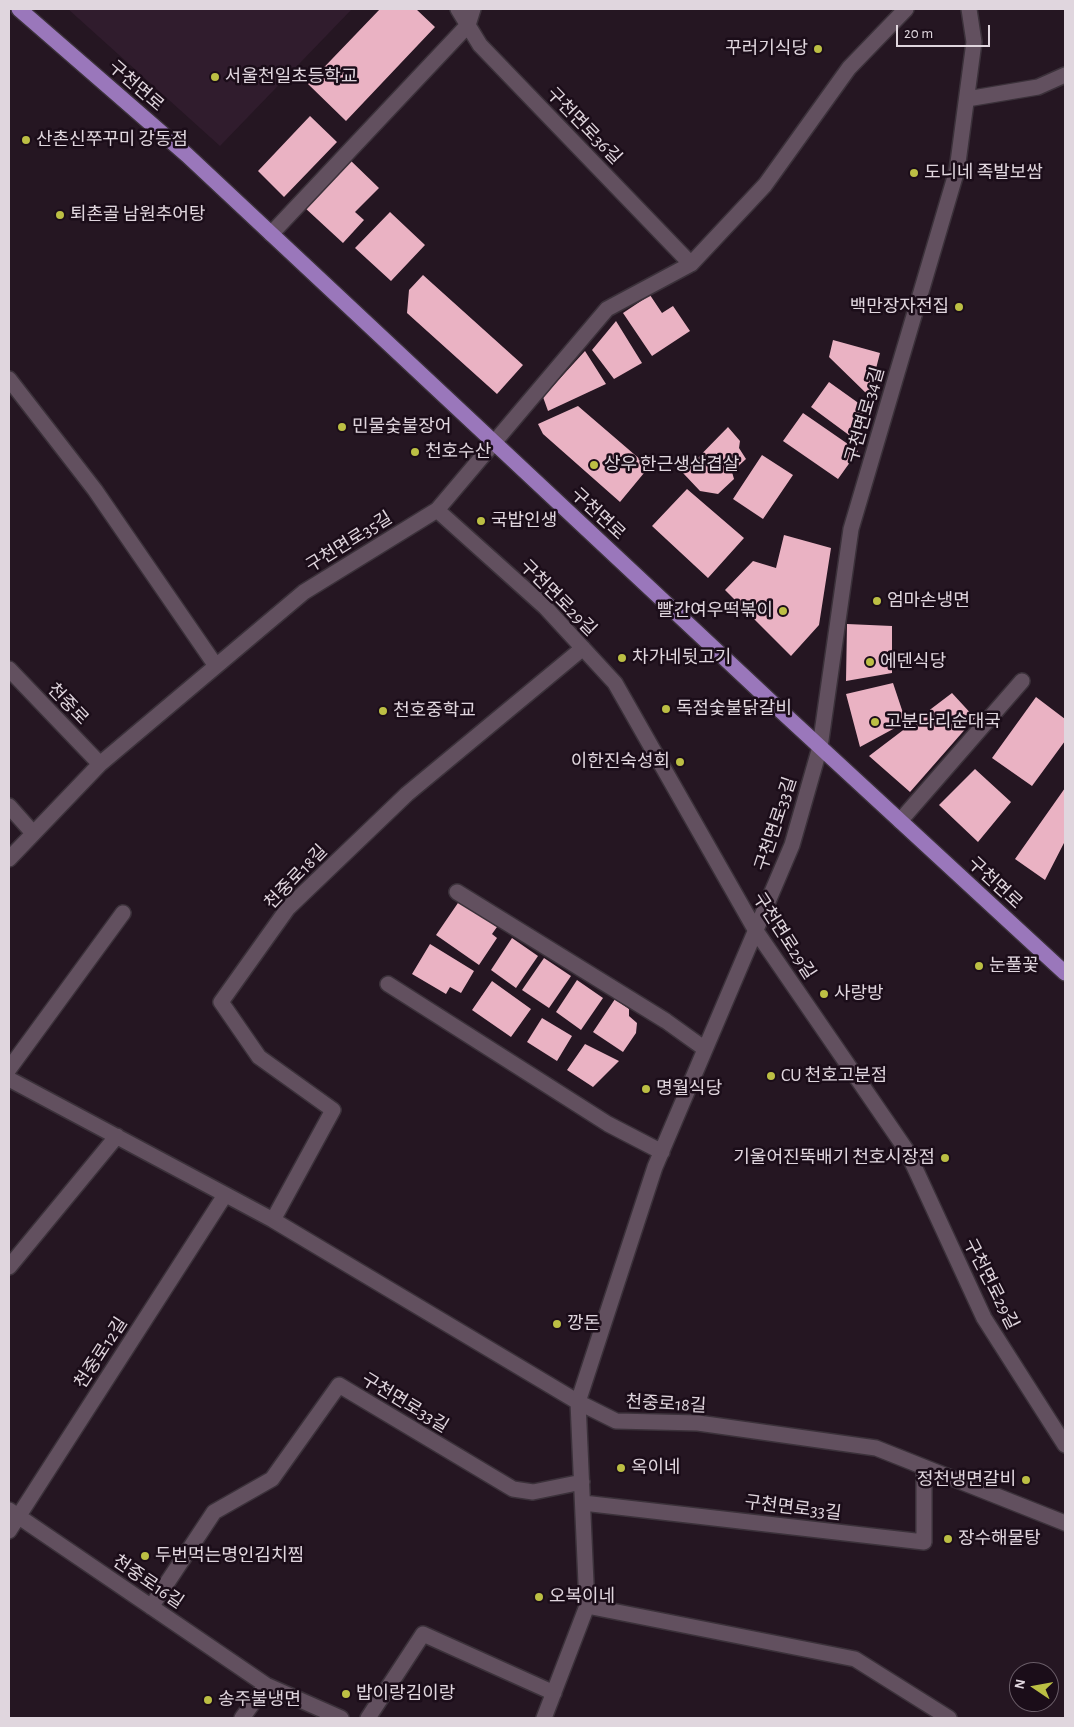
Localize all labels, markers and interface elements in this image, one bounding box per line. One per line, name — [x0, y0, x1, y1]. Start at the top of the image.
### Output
scale bar — [899, 15, 993, 47]
text: 20 m — [904, 26, 933, 41]
place label: 꾸러기식당 — [725, 38, 808, 60]
marker: 꾸러기식당 — [812, 43, 824, 55]
street label: 구천면로 — [104, 56, 168, 116]
place label: 서울천일초등학교 — [225, 66, 357, 88]
marker: 서울천일초등학교 — [209, 71, 221, 83]
street label: 구천면로36길 — [542, 83, 626, 169]
place label: 산촌신쭈꾸미 강동점 — [36, 129, 188, 151]
marker: 산촌신쭈꾸미 강동점 — [20, 134, 32, 146]
place label: 도니네 족발보쌈 — [924, 162, 1043, 184]
marker: 도니네 족발보쌈 — [908, 167, 920, 179]
place label: 퇴촌골 남원추어탕 — [70, 204, 205, 226]
marker: 퇴촌골 남원추어탕 — [54, 209, 66, 221]
place label: 백만장자전집 — [850, 296, 949, 318]
marker: 백만장자전집 — [953, 301, 965, 313]
street label: 구천면로34길 — [841, 365, 889, 465]
place label: 민물숯불장어 — [352, 416, 451, 438]
marker: 민물숯불장어 — [336, 421, 348, 433]
place label: 천호수산 — [425, 441, 491, 463]
marker: 천호수산 — [409, 446, 421, 458]
place label: 상우 한근생삼겹살 — [604, 454, 739, 476]
marker: 상우 한근생삼겹살 — [588, 459, 600, 471]
street label: 구천면로 — [566, 484, 630, 544]
street label: 구천면로35길 — [302, 507, 396, 577]
place label: 국밥인생 — [491, 510, 557, 532]
marker: 국밥인생 — [475, 515, 487, 527]
street label: 구천면로29길 — [515, 555, 601, 641]
place label: 엄마손냉면 — [887, 590, 970, 612]
marker: 엄마손냉면 — [871, 595, 883, 607]
place label: 빨간여우떡볶이 — [657, 600, 773, 622]
marker: 빨간여우떡볶이 — [777, 605, 789, 617]
place label: 차가네뒷고기 — [632, 647, 731, 669]
place label: 에덴식당 — [880, 651, 946, 673]
marker: 차가네뒷고기 — [616, 652, 628, 664]
marker: 에덴식당 — [864, 656, 876, 668]
street label: 천중로 — [43, 679, 93, 729]
place label: 독점숯불닭갈비 — [676, 698, 792, 720]
place label: 천호중학교 — [393, 700, 476, 722]
marker: 독점숯불닭갈비 — [660, 703, 672, 715]
marker: 천호중학교 — [377, 705, 389, 717]
place label: 고분다리순대국 — [885, 711, 1001, 733]
marker: 고분다리순대국 — [869, 716, 881, 728]
place label: 이한진숙성회 — [571, 751, 670, 773]
marker: 이한진숙성회 — [674, 756, 686, 768]
street label: 구천면로33길 — [751, 774, 801, 874]
street label: 천중로18길 — [260, 840, 332, 914]
street label: 구천면로 — [963, 853, 1027, 913]
street label: 구천면로29길 — [748, 888, 820, 984]
place label: 눈풀꽃 — [989, 955, 1039, 977]
marker: 눈풀꽃 — [973, 960, 985, 972]
place label: 사랑방 — [834, 983, 884, 1005]
marker: 사랑방 — [818, 988, 830, 1000]
place label: CU 천호고분점 — [781, 1065, 887, 1087]
marker: CU 천호고분점 — [765, 1070, 777, 1082]
place label: 명월식당 — [656, 1078, 722, 1100]
marker: 명월식당 — [640, 1083, 652, 1095]
place label: 기울어진뚝배기 천호시장점 — [733, 1147, 935, 1169]
marker: 기울어진뚝배기 천호시장점 — [939, 1152, 951, 1164]
street label: 구천면로29길 — [959, 1235, 1023, 1333]
street label: 천중로12길 — [70, 1313, 132, 1393]
place label: 깡돈 — [567, 1313, 600, 1335]
marker: 깡돈 — [551, 1318, 563, 1330]
street label: 구천면로33길 — [358, 1369, 452, 1437]
street label: 천중로18길 — [625, 1391, 707, 1417]
place label: 옥이네 — [631, 1457, 681, 1479]
marker: 옥이네 — [615, 1462, 627, 1474]
place label: 정천냉면갈비 — [917, 1469, 1016, 1491]
marker: 정천냉면갈비 — [1020, 1474, 1032, 1486]
street label: 구천면로33길 — [743, 1491, 843, 1525]
place label: 장수해물탕 — [958, 1528, 1041, 1550]
marker: 장수해물탕 — [942, 1533, 954, 1545]
place label: 두번먹는명인김치찜 — [155, 1545, 304, 1567]
street label: 천중로16길 — [108, 1550, 188, 1614]
marker: 두번먹는명인김치찜 — [139, 1550, 151, 1562]
place label: 오복이네 — [549, 1586, 615, 1608]
marker: 오복이네 — [533, 1591, 545, 1603]
north arrow — [1009, 1662, 1059, 1712]
text: N — [1012, 1678, 1028, 1690]
place label: 밥이랑김이랑 — [356, 1683, 455, 1705]
marker: 밥이랑김이랑 — [340, 1688, 352, 1700]
place label: 송주불냉면 — [218, 1689, 301, 1711]
marker: 송주불냉면 — [202, 1694, 214, 1706]

